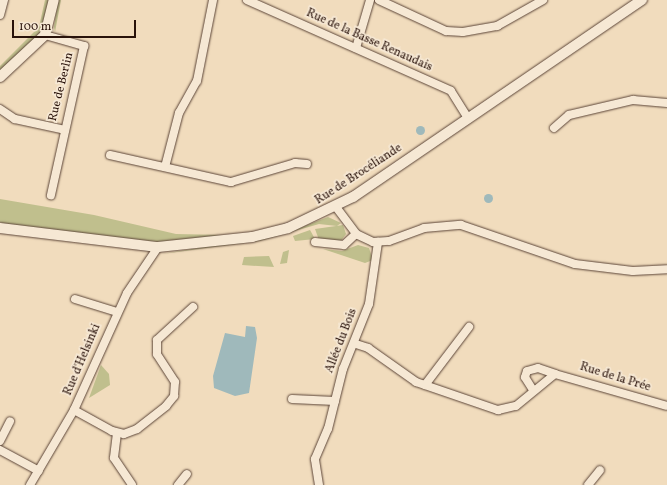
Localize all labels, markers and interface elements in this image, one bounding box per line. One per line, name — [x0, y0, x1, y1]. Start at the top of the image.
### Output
street label: Rue de la Basse Renaudais — [304, 7, 434, 75]
scale bar — [14, 12, 138, 38]
text: 100 m — [19, 19, 51, 35]
street label: Rue de Berlin — [46, 51, 78, 123]
street label: Rue de Brocéliande — [313, 142, 405, 208]
street label: Allée du Bois — [323, 307, 361, 375]
street label: Rue d'Helsinki — [61, 322, 105, 398]
street label: Rue de la Prée — [578, 360, 652, 396]

